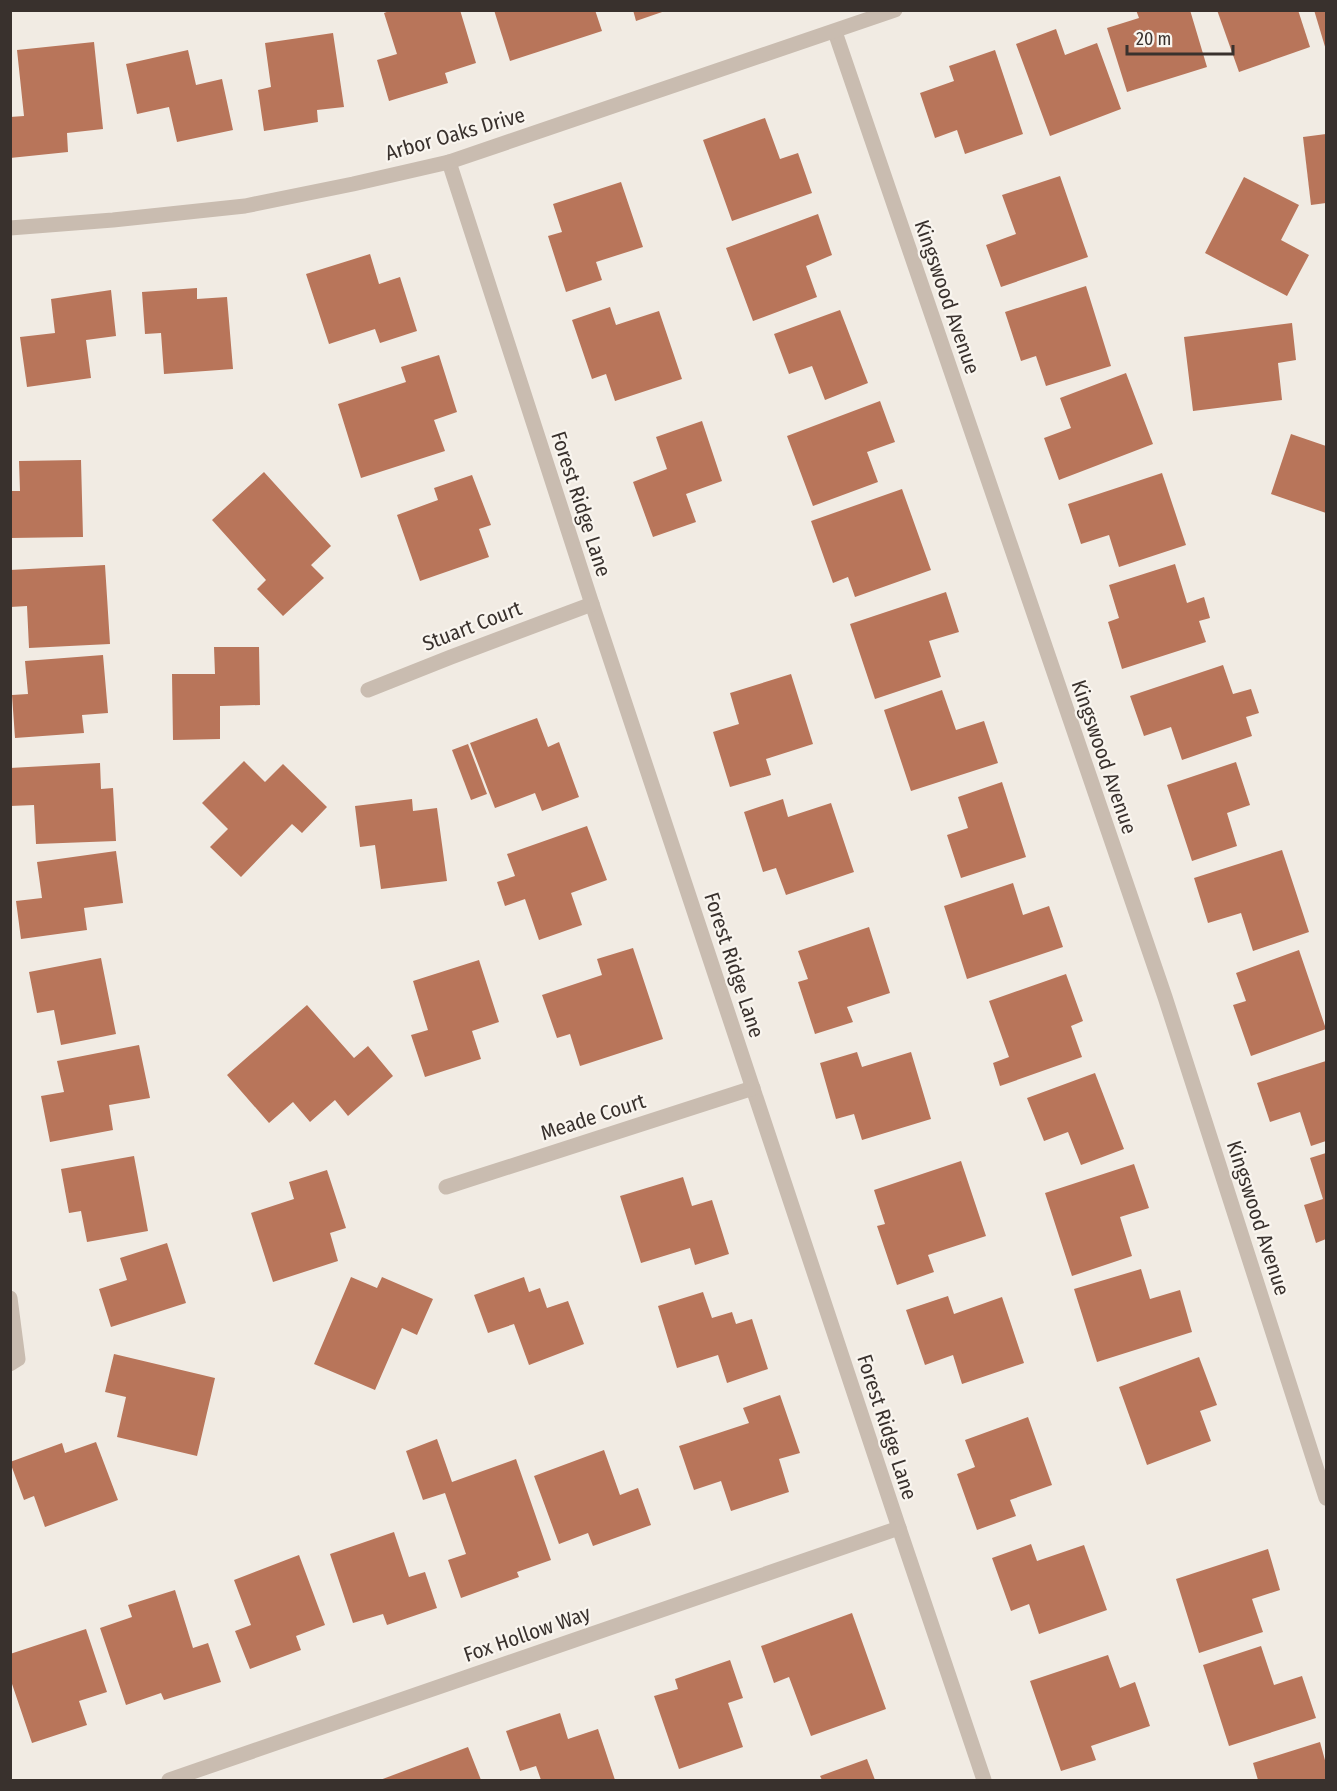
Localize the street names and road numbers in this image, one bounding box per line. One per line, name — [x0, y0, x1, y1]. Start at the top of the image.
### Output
street label: Arbor Oaks Drive — [382, 102, 528, 166]
street label: Kingswood Avenue — [908, 217, 986, 377]
street label: Forest Ridge Lane — [545, 428, 617, 580]
street label: Stuart Court — [419, 595, 525, 657]
street label: Kingswood Avenue — [1065, 677, 1143, 837]
street label: Forest Ridge Lane — [698, 889, 770, 1041]
street label: Meade Court — [537, 1088, 649, 1146]
street label: Kingswood Avenue — [1221, 1137, 1295, 1299]
street label: Forest Ridge Lane — [851, 1351, 923, 1503]
street label: Fox Hollow Way — [460, 1600, 594, 1668]

